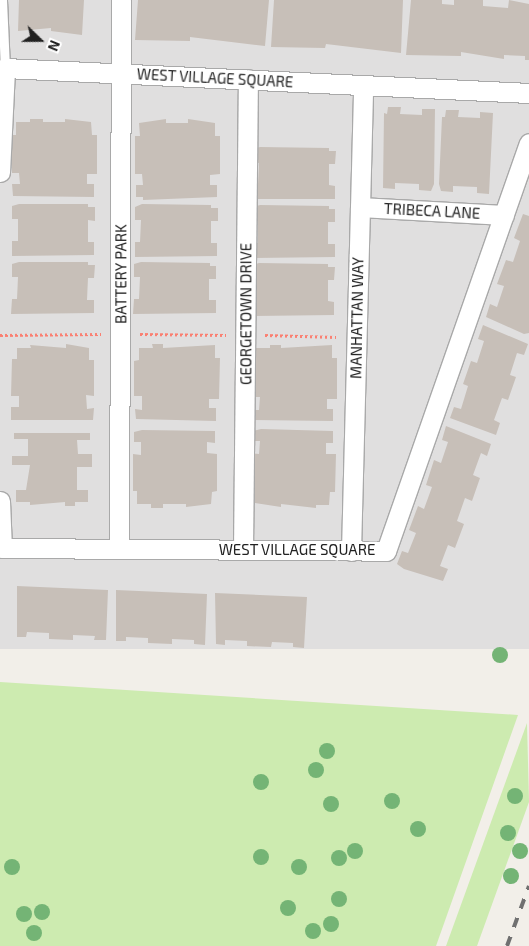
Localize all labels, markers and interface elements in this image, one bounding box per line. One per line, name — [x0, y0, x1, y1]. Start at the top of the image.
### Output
north arrow — [15, 15, 65, 65]
text: N — [45, 38, 64, 54]
street label: WEST VILLAGE SQUARE — [136, 65, 294, 91]
street label: TRIBECA LANE — [383, 199, 481, 223]
street label: BATTERY PARK — [112, 224, 130, 324]
street label: GEORGETOWN DRIVE — [237, 243, 255, 385]
street label: MANHATTAN WAY — [347, 257, 367, 379]
street label: WEST VILLAGE SQUARE — [218, 541, 376, 559]

